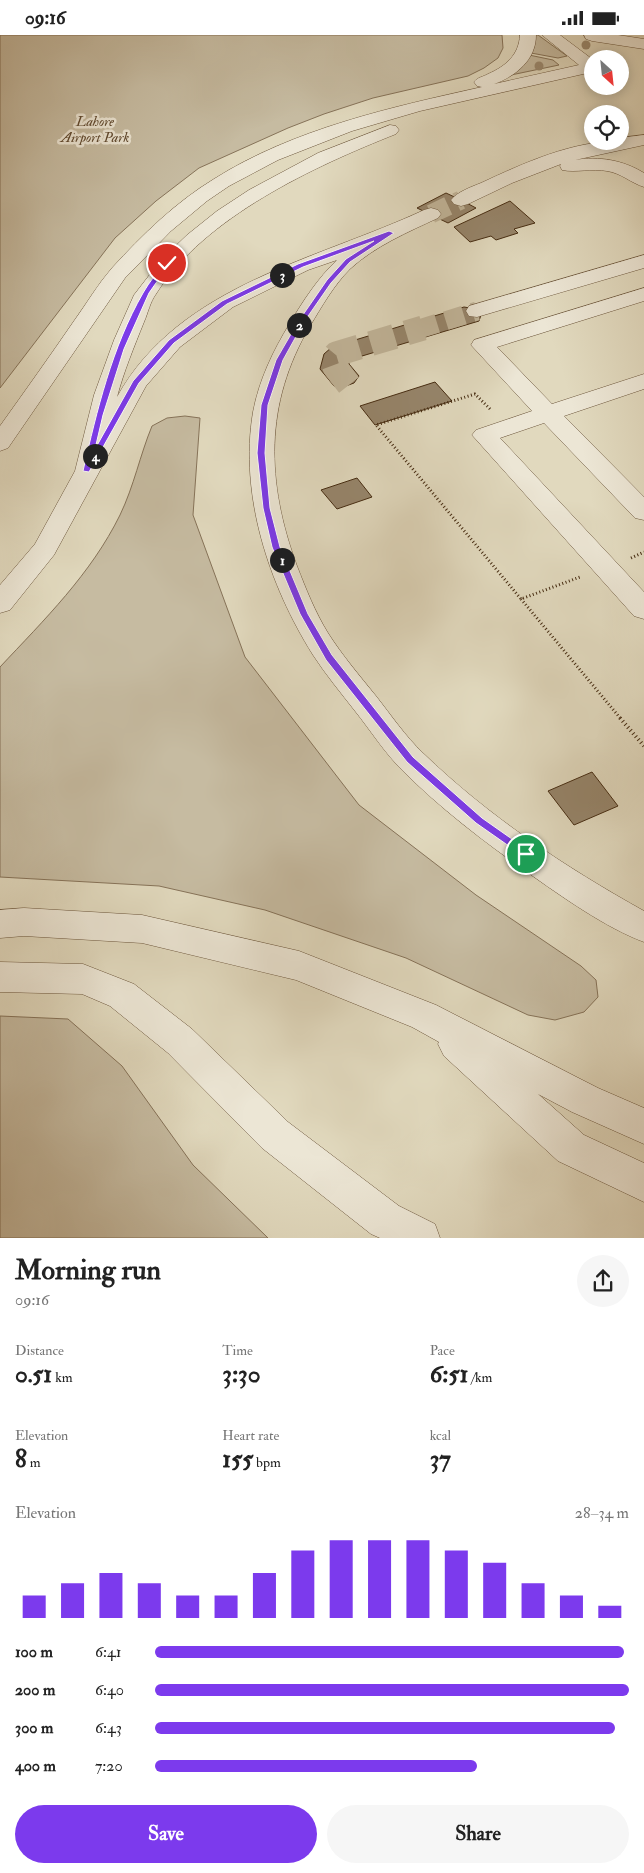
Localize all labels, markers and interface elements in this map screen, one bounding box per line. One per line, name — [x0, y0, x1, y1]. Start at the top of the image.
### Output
text: 09:16 — [25, 6, 65, 30]
north arrow — [584, 50, 629, 95]
map controls — [584, 50, 629, 150]
button: locate — [584, 105, 629, 150]
park label: Lahore Airport Park — [59, 113, 130, 146]
pin — [146, 242, 188, 284]
icon: check — [153, 249, 181, 277]
pin: 3 — [270, 263, 294, 287]
text: 3 — [280, 267, 285, 284]
pin: 2 — [286, 313, 312, 337]
text: 2 — [296, 317, 303, 334]
pin: 4 — [82, 443, 108, 469]
text: 4 — [92, 448, 99, 465]
pin: 1 — [270, 547, 294, 573]
text: 1 — [280, 552, 285, 569]
pin — [505, 833, 547, 875]
icon: arrive — [512, 840, 540, 868]
text: Morning run — [15, 1253, 161, 1288]
button: share — [577, 1255, 629, 1307]
text: 09:16 — [15, 1290, 49, 1310]
text: Distance — [15, 1342, 64, 1359]
text: Time — [222, 1342, 253, 1359]
text: Pace — [430, 1342, 455, 1359]
text: 0.51 — [15, 1359, 52, 1390]
text: 3:30 — [222, 1359, 261, 1390]
text: 6:51 — [430, 1359, 468, 1390]
text: km — [52, 1369, 73, 1386]
text: /km — [468, 1369, 492, 1386]
text: Elevation — [15, 1427, 68, 1444]
text: Heart rate — [222, 1427, 279, 1444]
text: kcal — [430, 1427, 451, 1444]
text: 8 — [15, 1444, 27, 1475]
text: 155 — [222, 1444, 253, 1475]
text: 37 — [430, 1444, 451, 1475]
text: m — [27, 1454, 41, 1471]
text: bpm — [253, 1454, 281, 1471]
text: Elevation — [15, 1503, 76, 1523]
text: 28–34 m — [575, 1503, 629, 1523]
text: 100 m — [15, 1642, 53, 1662]
text: 6:41 — [95, 1642, 121, 1662]
text: 200 m — [15, 1680, 55, 1700]
text: 6:40 — [95, 1680, 124, 1700]
text: 300 m — [15, 1718, 53, 1738]
text: 6:43 — [95, 1718, 122, 1738]
text: 400 m — [15, 1756, 56, 1776]
text: 7:20 — [95, 1756, 123, 1776]
button: Save — [15, 1805, 317, 1863]
button: Share — [327, 1805, 629, 1863]

